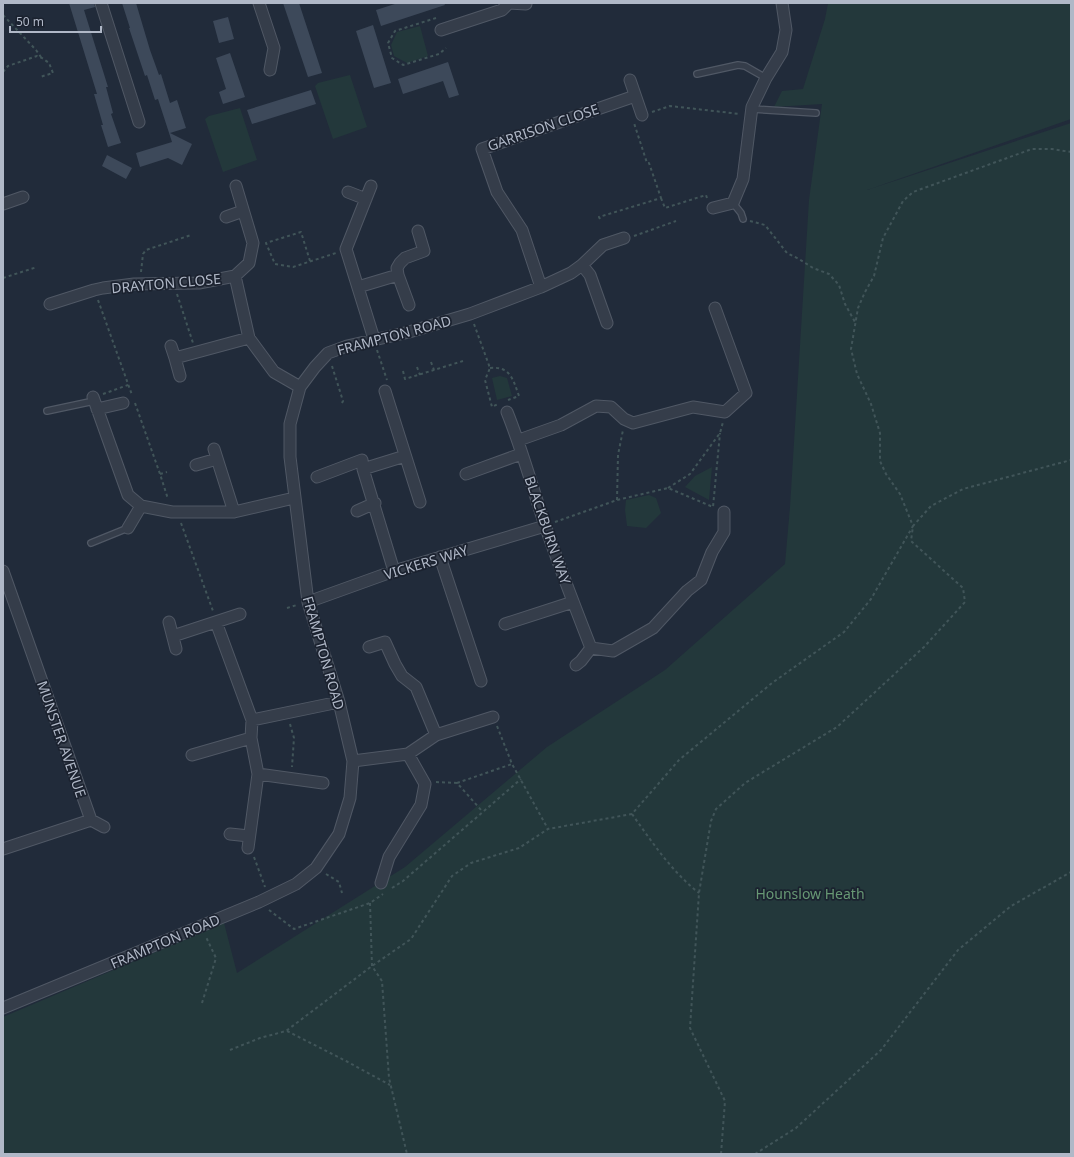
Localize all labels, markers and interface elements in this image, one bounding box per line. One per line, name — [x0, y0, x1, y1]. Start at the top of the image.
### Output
scale bar — [10, 8, 101, 34]
text: 50 m — [16, 13, 44, 30]
street label: GARRISON CLOSE — [485, 99, 601, 155]
street label: DRAYTON CLOSE — [110, 269, 222, 297]
street label: FRAMPTON ROAD — [335, 311, 453, 359]
street label: BLACKBURN WAY — [521, 473, 575, 587]
street label: VICKERS WAY — [382, 540, 470, 584]
street label: FRAMPTON ROAD — [299, 594, 349, 712]
street label: MUNSTER AVENUE — [33, 678, 91, 800]
park label: Hounslow Heath — [755, 884, 865, 903]
street label: FRAMPTON ROAD — [107, 909, 223, 973]

